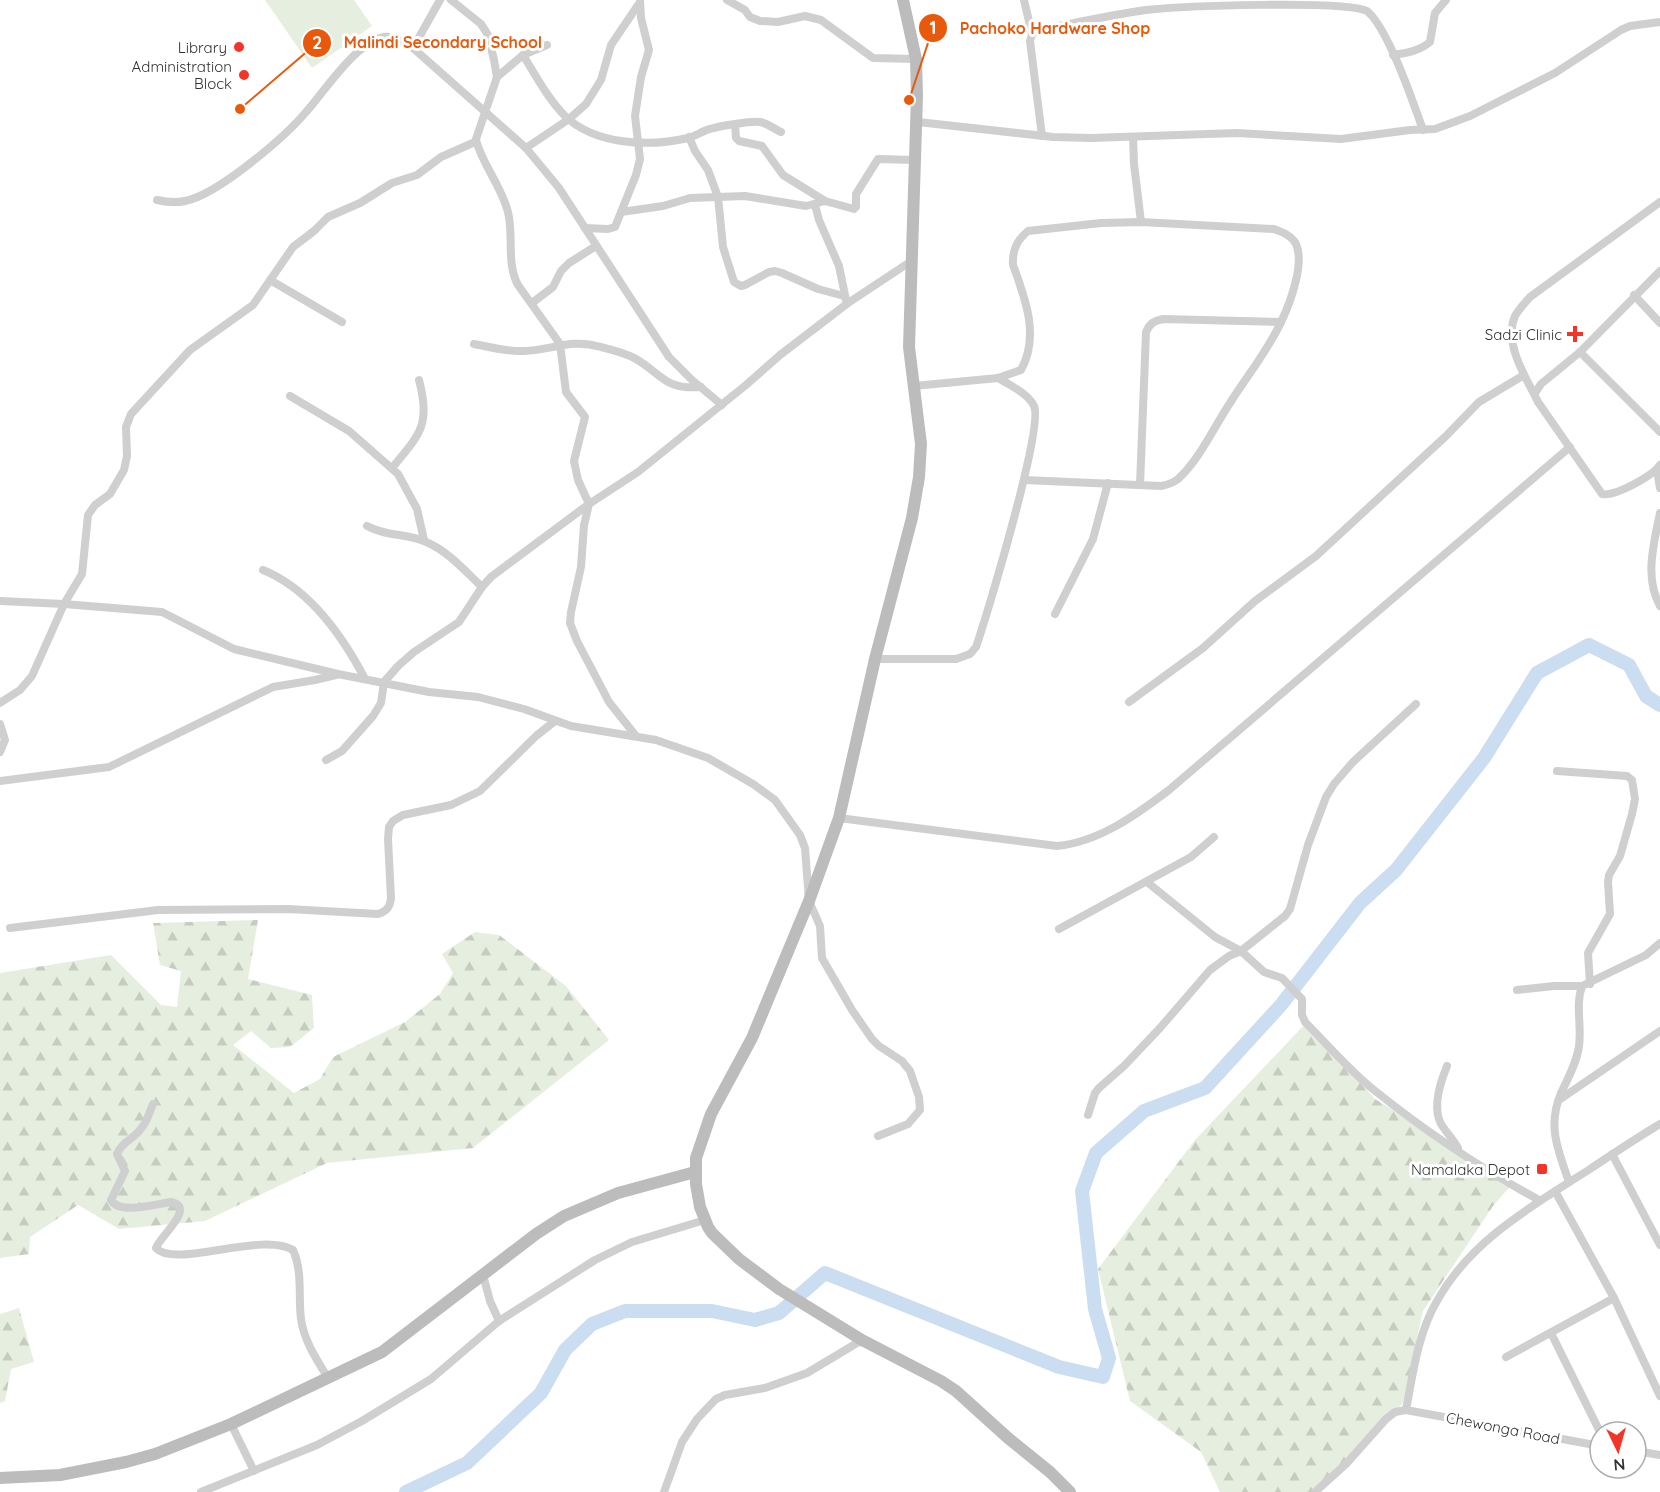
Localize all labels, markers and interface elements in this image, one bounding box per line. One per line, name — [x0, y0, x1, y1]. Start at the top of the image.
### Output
callout: Pachoko Hardware Shop — [918, 11, 1162, 45]
text: 1 — [929, 16, 937, 39]
text: Pachoko Hardware Shop — [960, 18, 1150, 38]
callout: Malindi Secondary School — [302, 26, 555, 60]
text: 2 — [312, 31, 322, 54]
text: Malindi Secondary School — [344, 32, 542, 52]
place label: Library — [178, 38, 227, 57]
marker: Library — [232, 40, 246, 54]
place label: Administration Block — [132, 57, 232, 93]
marker: Administration Block — [237, 68, 251, 82]
place label: Sadzi Clinic — [1485, 325, 1562, 344]
marker: Sadzi Clinic — [1566, 325, 1584, 343]
place label: Namalaka Depot — [1411, 1160, 1530, 1179]
marker: Namalaka Depot — [1535, 1162, 1549, 1176]
street label: Chewonga Road — [1444, 1408, 1562, 1448]
north arrow — [1588, 1420, 1648, 1480]
text: N — [1613, 1454, 1626, 1475]

